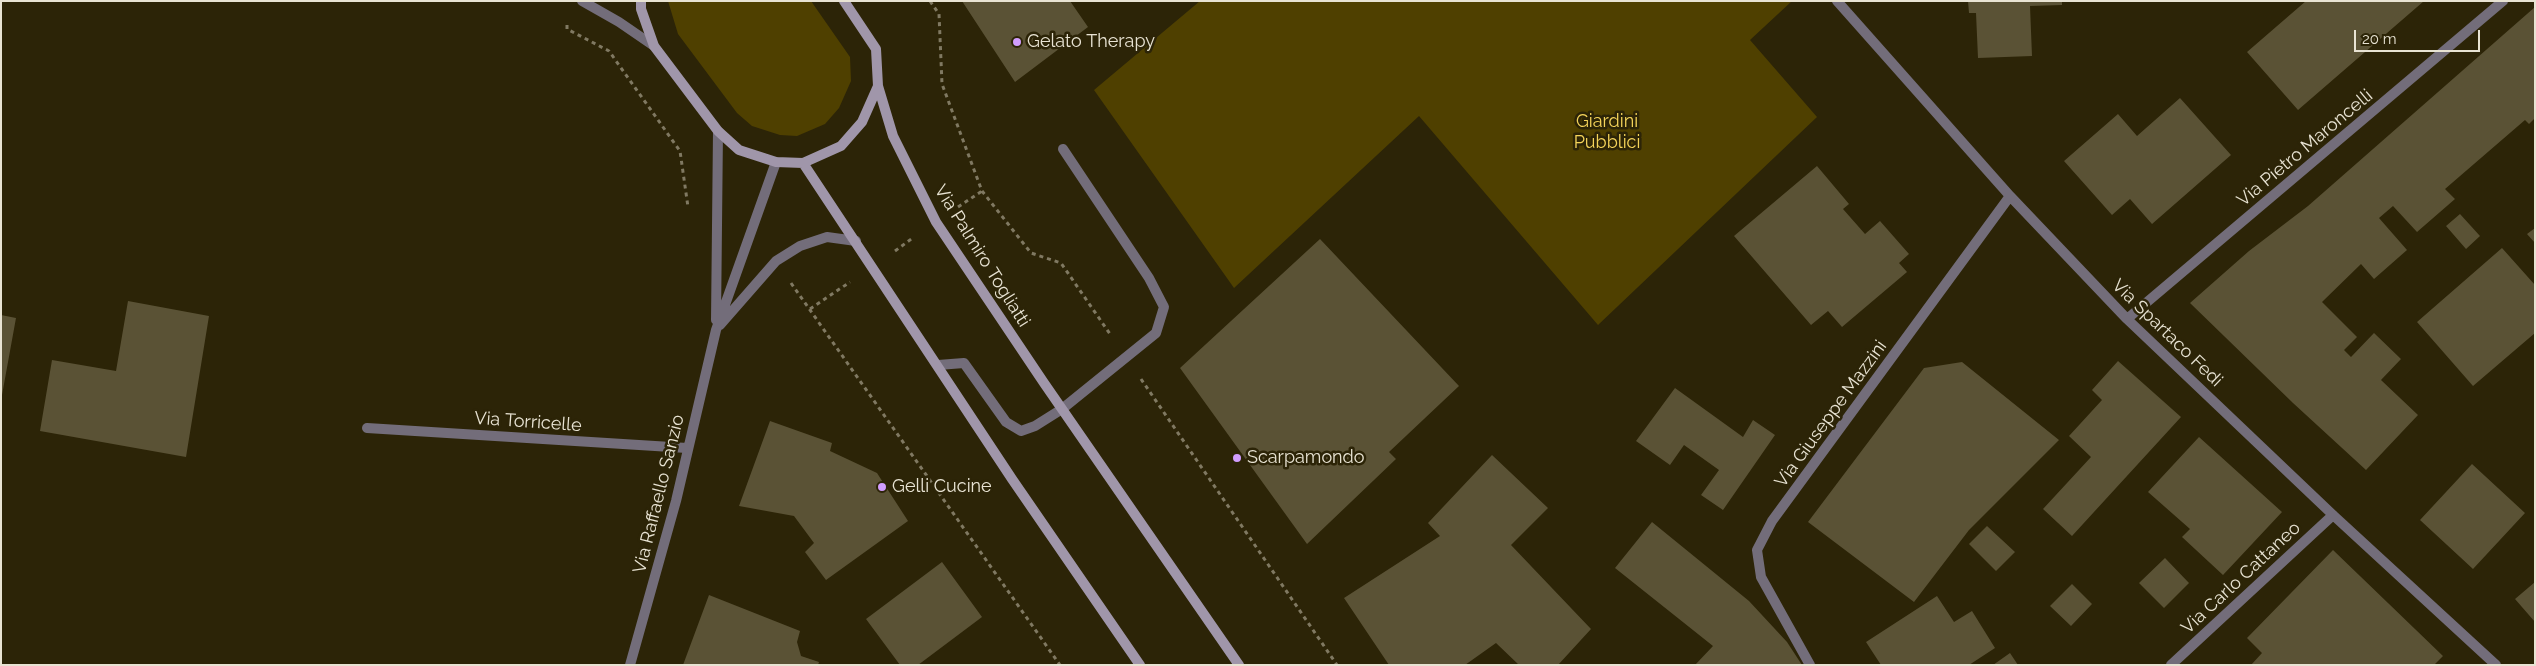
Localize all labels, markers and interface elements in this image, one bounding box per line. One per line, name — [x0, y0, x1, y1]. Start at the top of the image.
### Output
scale bar — [2356, 20, 2482, 52]
text: 20 m — [2362, 30, 2397, 48]
place label: Gelato Therapy — [1027, 31, 1155, 53]
marker: Gelato Therapy — [1011, 36, 1023, 48]
street label: Via Pietro Maroncelli — [2233, 85, 2377, 211]
park label: Giardini Pubblici — [1574, 111, 1640, 154]
street label: Via Palmiro Togliatti — [930, 181, 1034, 331]
street label: Via Spartaco Fedi — [2107, 275, 2227, 391]
street label: Via Giuseppe Mazzini — [1770, 336, 1892, 492]
street label: Via Torricelle — [474, 407, 582, 437]
street label: Via Raffaello Sanzio — [629, 413, 689, 575]
place label: Scarpamondo — [1247, 447, 1365, 469]
marker: Scarpamondo — [1231, 452, 1243, 464]
place label: Gelli Cucine — [892, 476, 992, 498]
marker: Gelli Cucine — [876, 481, 888, 493]
street label: Via Carlo Cattaneo — [2177, 517, 2305, 639]

